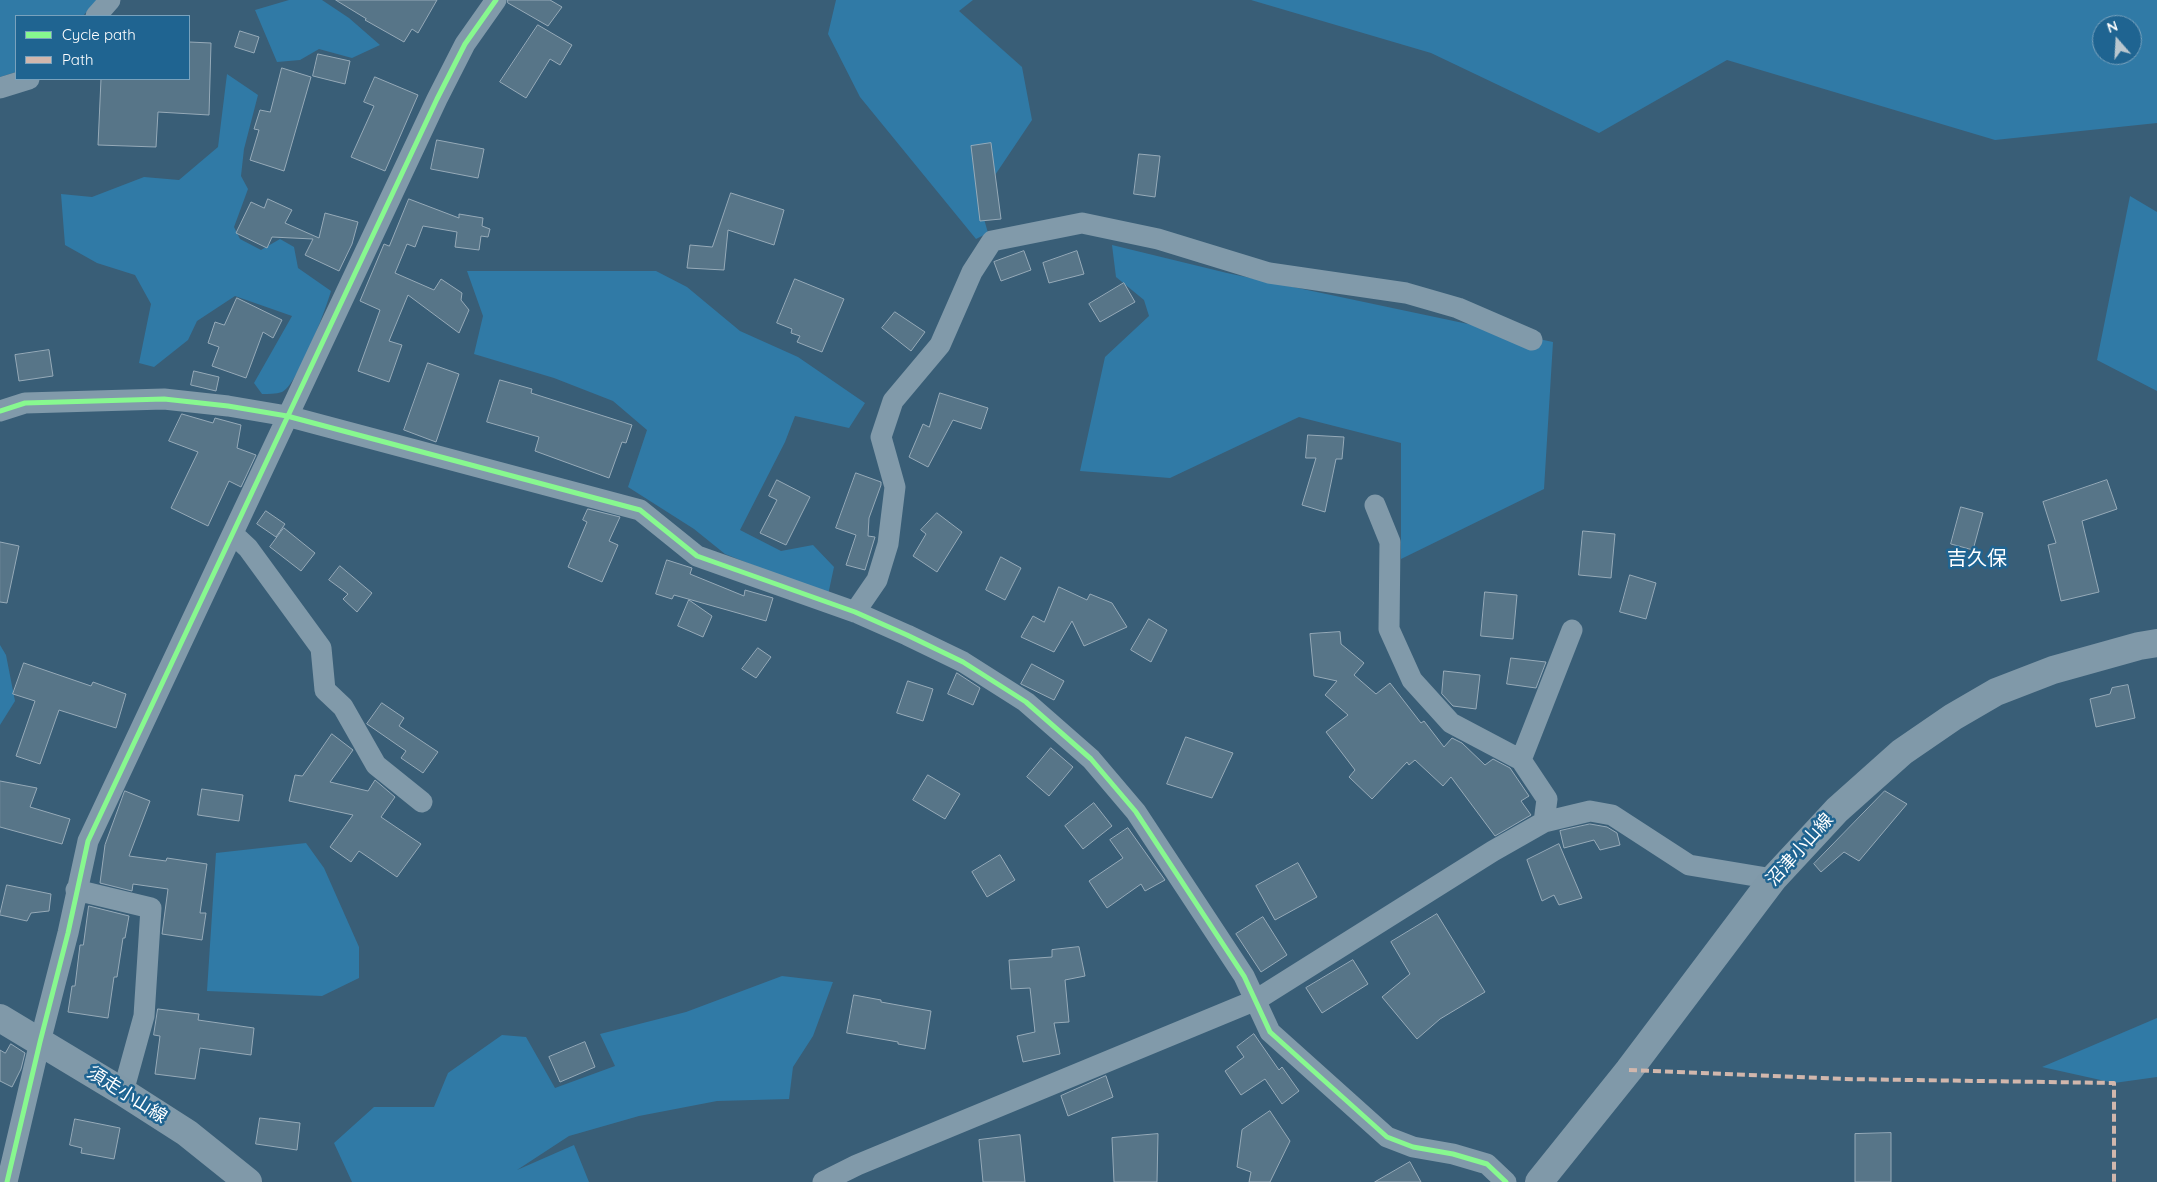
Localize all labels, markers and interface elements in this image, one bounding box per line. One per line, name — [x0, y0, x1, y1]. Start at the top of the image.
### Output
legend — [15, 15, 190, 80]
north arrow — [2092, 15, 2142, 65]
text: N — [2105, 17, 2120, 37]
text: Cycle path — [62, 25, 136, 44]
text: Path — [62, 50, 94, 69]
district label: 吉久保 — [1947, 547, 2007, 571]
street label: 沼津小山線 — [1762, 809, 1838, 891]
street label: 須走小山線 — [83, 1062, 171, 1128]

